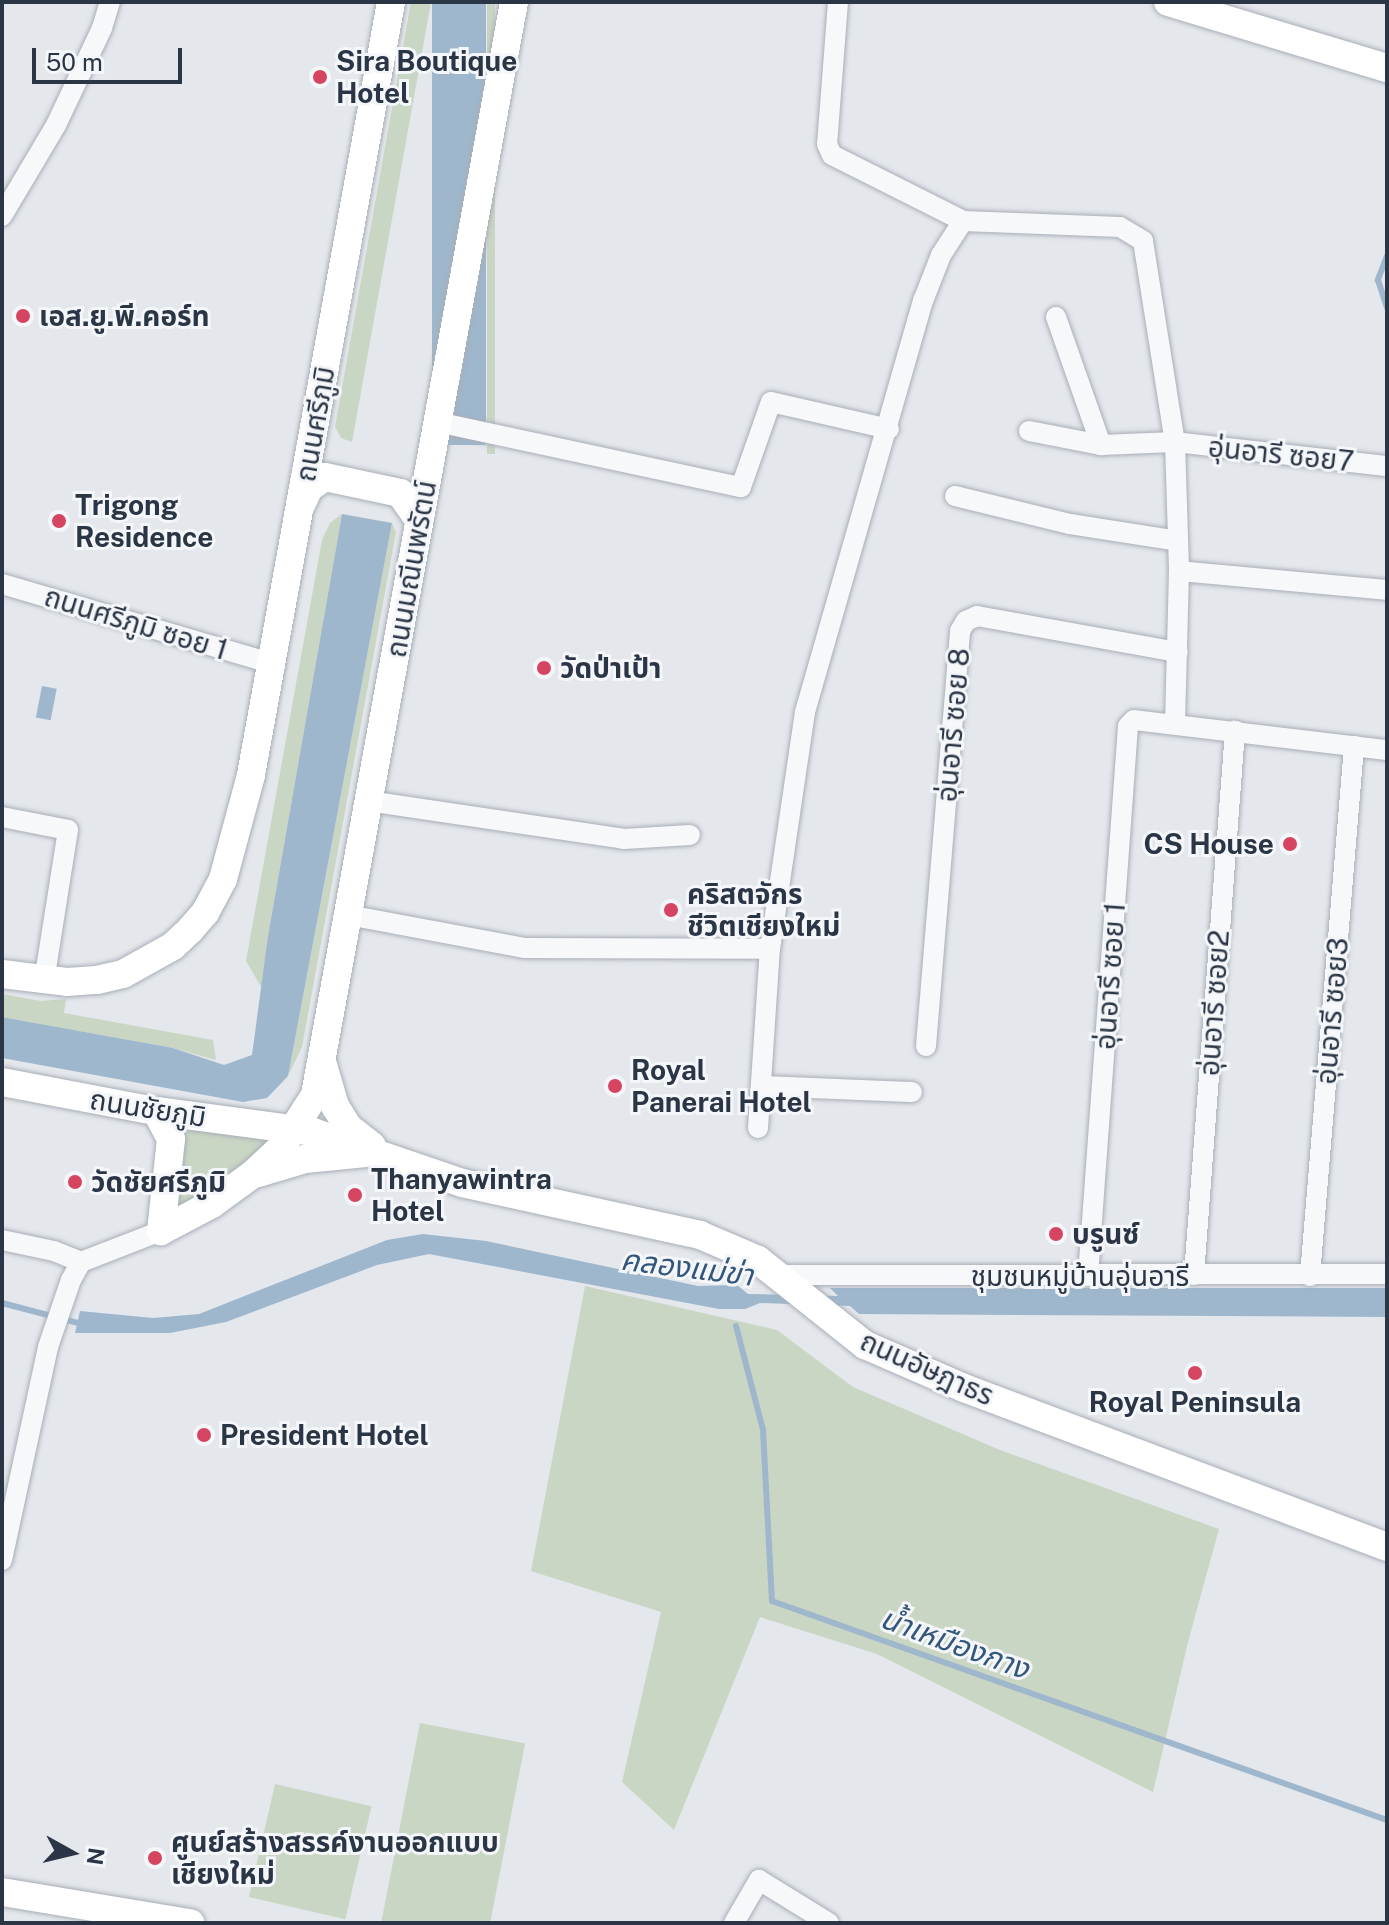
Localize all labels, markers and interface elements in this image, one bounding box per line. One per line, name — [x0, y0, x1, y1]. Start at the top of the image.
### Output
scale bar — [36, 32, 186, 82]
place label: Sira Boutique Hotel — [336, 44, 517, 110]
text: 50 m — [46, 48, 103, 76]
marker: Sira Boutique Hotel — [311, 68, 329, 86]
place label: เอส.ยู.พี.คอร์ท — [39, 299, 210, 333]
marker: เอส.ยู.พี.คอร์ท — [14, 307, 32, 325]
street label: ถนนศรีภูมิ — [288, 364, 342, 484]
street label: อุ่นอารี ซอย7 — [1207, 430, 1355, 478]
street label: ถนนมณีนพรัตน์ — [379, 478, 443, 660]
place label: Trigong Residence — [75, 488, 214, 554]
marker: Trigong Residence — [50, 512, 68, 530]
street label: ถนนศรีภูมิ ซอย 1 — [40, 579, 232, 667]
street label: อุ่นอารี ซอย 8 — [930, 647, 976, 803]
place label: วัดป่าเป้า — [560, 651, 661, 685]
marker: วัดป่าเป้า — [535, 659, 553, 677]
place label: CS House — [1143, 827, 1274, 861]
marker: CS House — [1281, 835, 1299, 853]
place label: คริสตจักร ชีวิตเชียงใหม่ — [687, 877, 840, 943]
marker: คริสตจักร ชีวิตเชียงใหม่ — [662, 901, 680, 919]
street label: อุ่นอารี ซอย 1 — [1088, 901, 1132, 1051]
street label: อุ่นอารี ซอย2 — [1192, 929, 1236, 1077]
street label: อุ่นอารี ซอย3 — [1309, 936, 1355, 1086]
place label: Royal Panerai Hotel — [631, 1053, 812, 1119]
marker: Royal Panerai Hotel — [606, 1077, 624, 1095]
street label: ถนนชัยภูมิ — [87, 1082, 209, 1134]
place label: Thanyawintra Hotel — [371, 1162, 552, 1228]
place label: วัดชัยศรีภูมิ — [91, 1165, 226, 1199]
marker: วัดชัยศรีภูมิ — [66, 1173, 84, 1191]
marker: Thanyawintra Hotel — [346, 1186, 364, 1204]
place label: บรูนซ์ — [1072, 1217, 1139, 1251]
marker: บรูนซ์ — [1047, 1225, 1065, 1243]
water label: คลองแม่ข่า — [619, 1241, 755, 1293]
street label: ชุมชนหมู่บ้านอุ่นอารี — [971, 1259, 1189, 1293]
street label: ถนนอัษฎาธร — [855, 1324, 999, 1412]
marker: Royal Peninsula — [1186, 1364, 1204, 1382]
place label: Royal Peninsula — [1089, 1385, 1301, 1419]
place label: President Hotel — [220, 1418, 429, 1452]
marker: President Hotel — [195, 1426, 213, 1444]
water label: น้ำเหมืองกาง — [876, 1600, 1034, 1686]
north arrow — [32, 1813, 112, 1893]
place label: ศูนย์สร้างสรรค์งานออกแบบ เชียงใหม่ — [171, 1825, 499, 1891]
text: N — [82, 1846, 110, 1867]
marker: ศูนย์สร้างสรรค์งานออกแบบ เชียงใหม่ — [146, 1849, 164, 1867]

